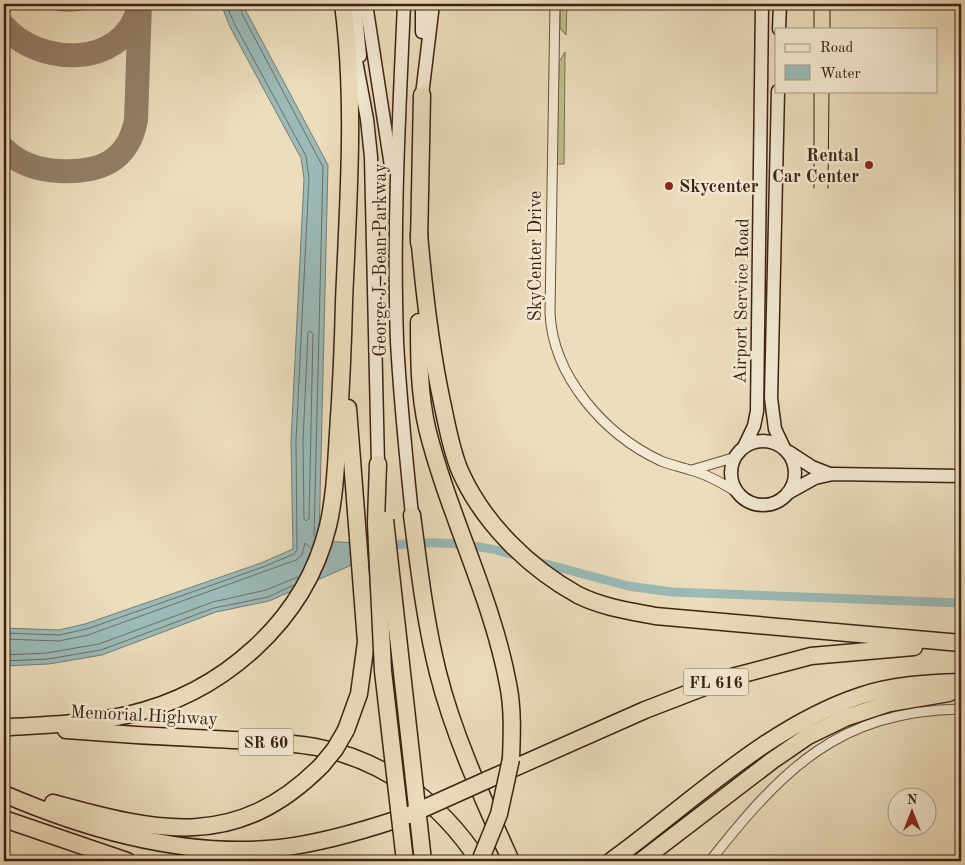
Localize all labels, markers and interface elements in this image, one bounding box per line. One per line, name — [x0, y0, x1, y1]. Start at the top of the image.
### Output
legend — [775, 28, 938, 92]
text: Road — [820, 41, 854, 56]
text: Water — [820, 67, 861, 82]
place label: Rental Car Center — [772, 147, 859, 186]
marker: Rental Car Center — [863, 159, 875, 171]
street label: George J. Bean Parkway — [372, 163, 390, 357]
place label: Skycenter — [679, 178, 759, 196]
marker: Skycenter — [663, 180, 675, 192]
street label: SkyCenter Drive — [527, 191, 545, 321]
street label: Airport Service Road — [732, 218, 752, 384]
road number: FL 616 — [684, 669, 748, 696]
street label: Memorial Highway — [70, 703, 219, 729]
road number: SR 60 — [238, 729, 294, 756]
north arrow — [888, 788, 938, 838]
text: N — [907, 793, 918, 807]

